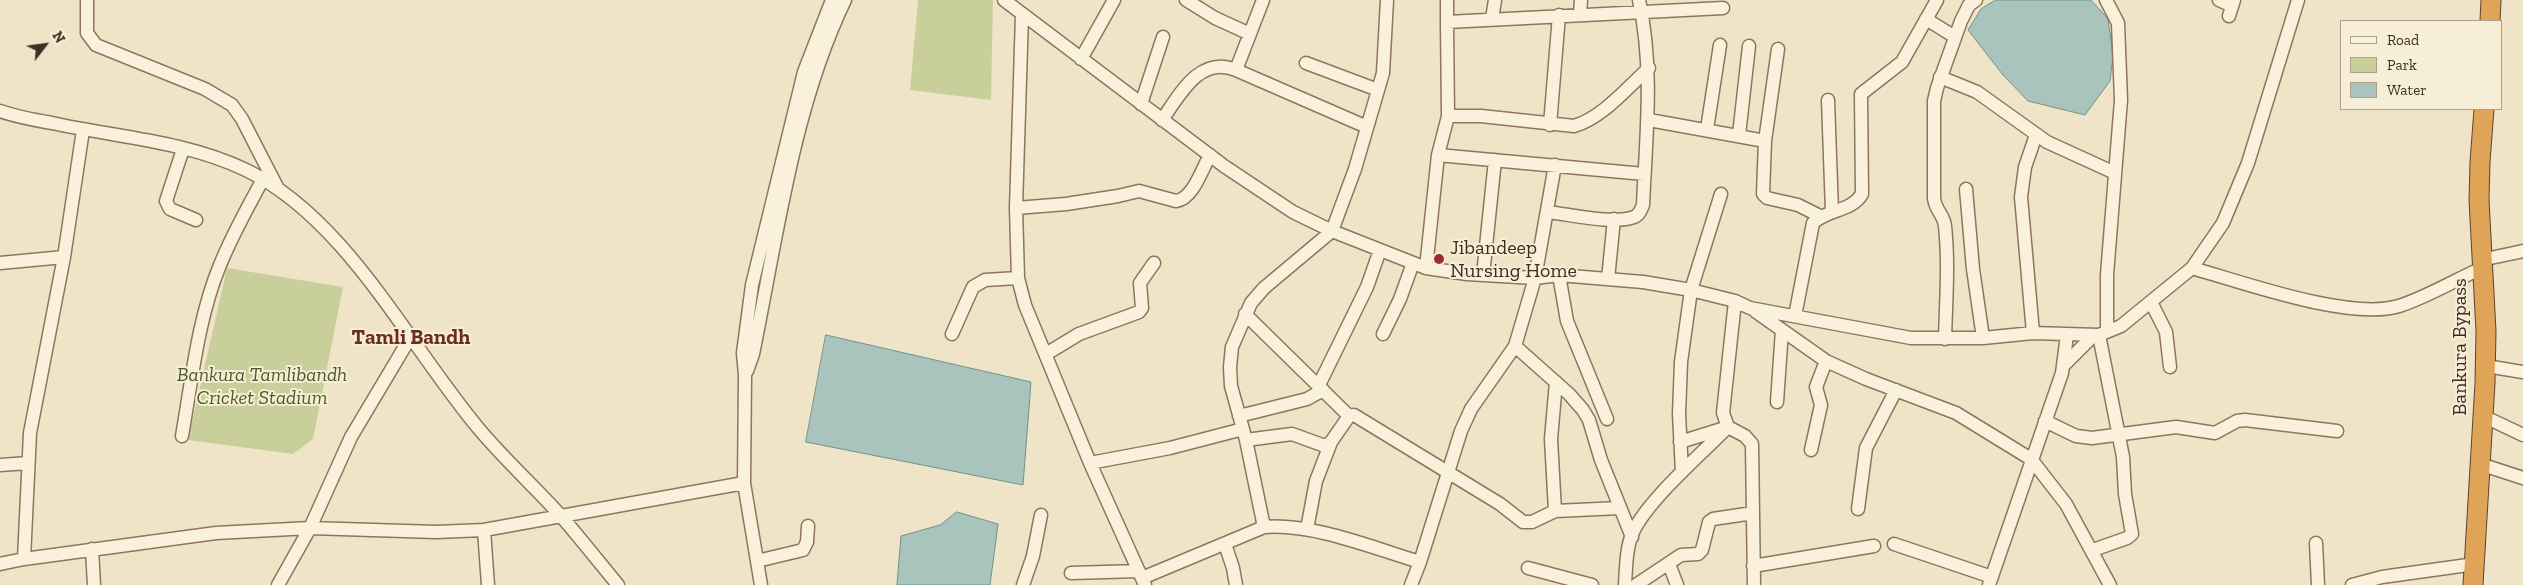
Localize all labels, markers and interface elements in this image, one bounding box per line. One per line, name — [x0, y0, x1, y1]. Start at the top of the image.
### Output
north arrow — [20, 20, 70, 70]
legend — [2340, 20, 2503, 110]
text: N — [48, 28, 68, 46]
text: Road — [2387, 31, 2419, 49]
text: Park — [2387, 56, 2417, 74]
text: Water — [2387, 81, 2427, 99]
place label: Jibandeep Nursing Home — [1450, 236, 1577, 283]
marker: Jibandeep Nursing Home — [1432, 252, 1446, 266]
street label: Bankura Bypass — [2448, 278, 2472, 416]
district label: Tamli Bandh — [352, 325, 470, 351]
park label: Bankura Tamlibandh Cricket Stadium — [177, 363, 347, 410]

